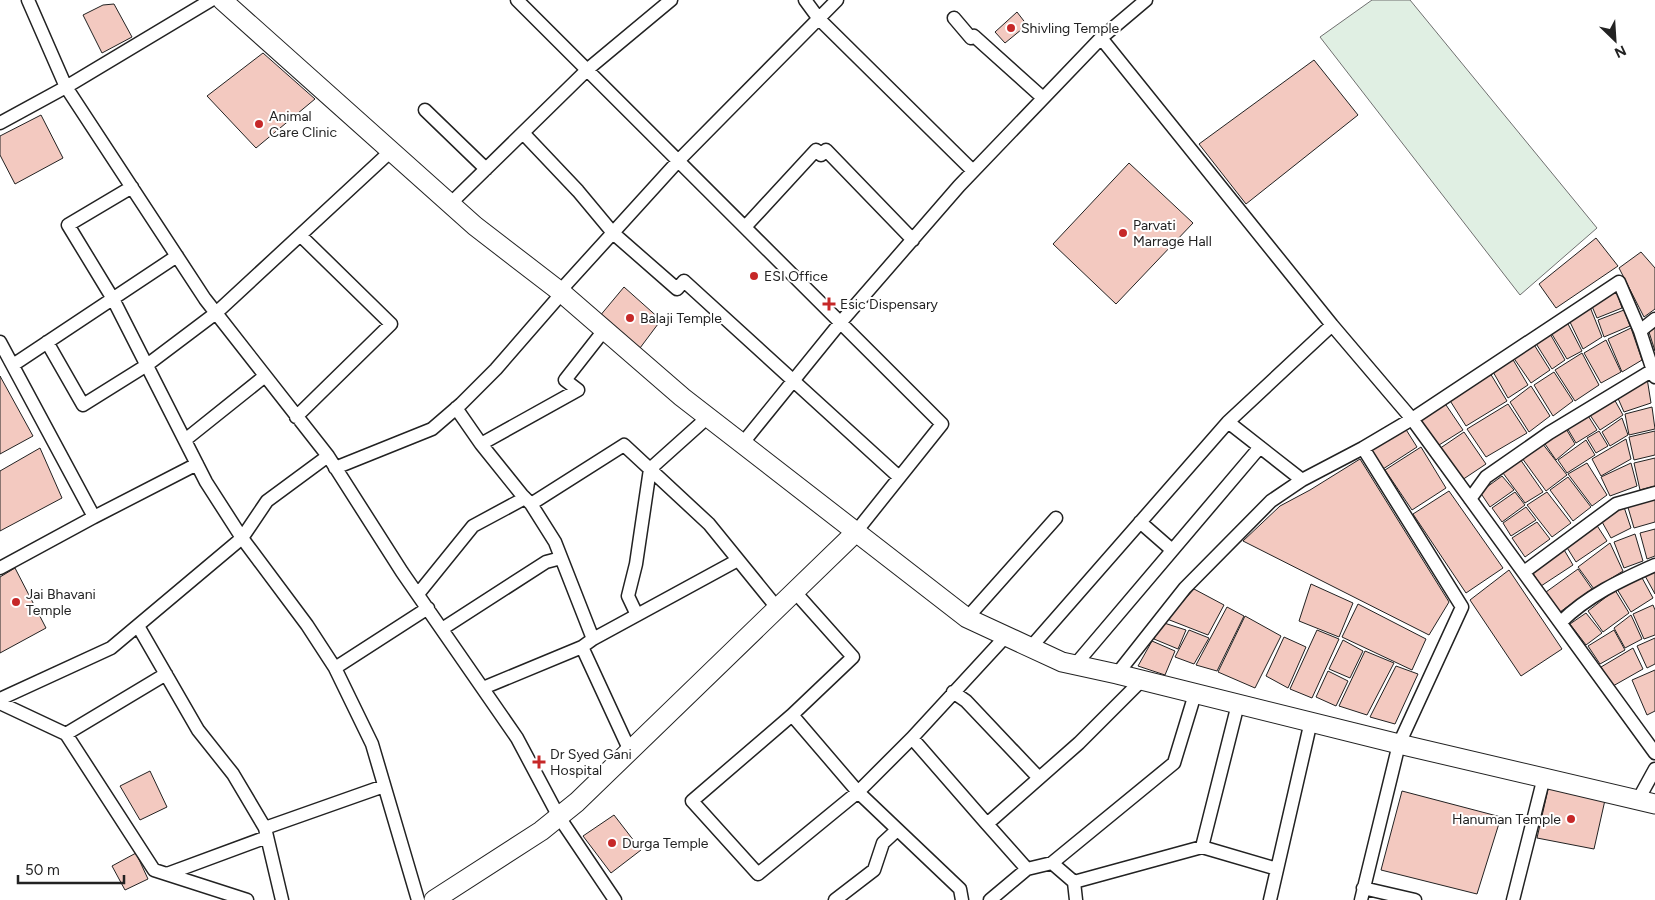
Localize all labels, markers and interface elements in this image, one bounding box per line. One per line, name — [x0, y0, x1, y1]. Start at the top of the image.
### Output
north arrow — [1590, 15, 1640, 65]
place label: Shivling Temple — [1021, 20, 1120, 37]
marker: Shivling Temple — [1005, 22, 1017, 34]
text: N — [1612, 41, 1629, 61]
place label: Animal Care Clinic — [269, 108, 338, 141]
marker: Animal Care Clinic — [253, 118, 265, 130]
place label: Parvati Marrage Hall — [1133, 217, 1212, 250]
marker: Parvati Marrage Hall — [1117, 227, 1129, 239]
place label: ESI Office — [764, 268, 828, 285]
marker: ESI Office — [748, 270, 760, 282]
place label: Esic Dispensary — [840, 296, 939, 313]
marker: Esic Dispensary — [822, 297, 836, 311]
place label: Balaji Temple — [640, 310, 722, 327]
marker: Balaji Temple — [624, 312, 636, 324]
place label: Jai Bhavani Temple — [26, 586, 96, 619]
marker: Jai Bhavani Temple — [10, 596, 22, 608]
place label: Dr Syed Gani Hospital — [550, 746, 632, 779]
marker: Dr Syed Gani Hospital — [532, 755, 546, 769]
place label: Hanuman Temple — [1452, 811, 1561, 828]
marker: Hanuman Temple — [1565, 813, 1577, 825]
place label: Durga Temple — [622, 835, 709, 852]
marker: Durga Temple — [606, 837, 618, 849]
scale bar — [18, 852, 124, 884]
text: 50 m — [25, 861, 60, 879]

